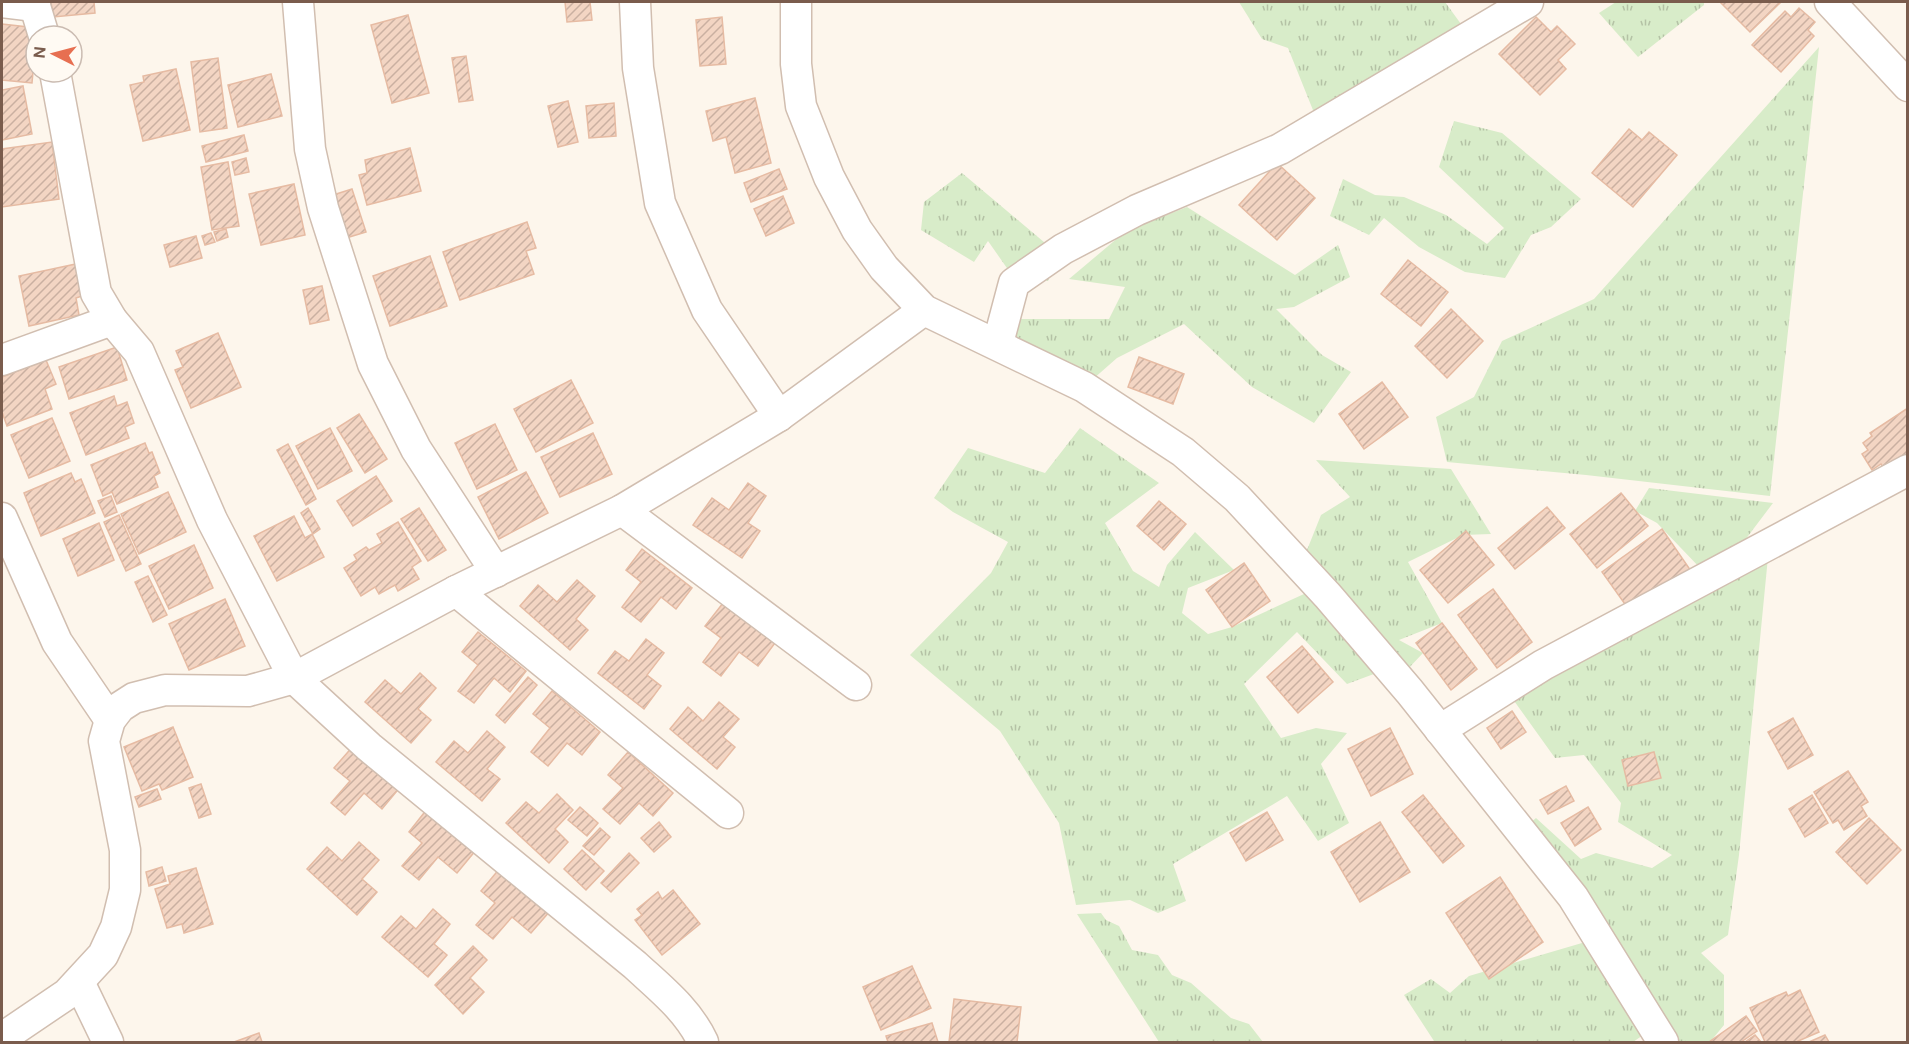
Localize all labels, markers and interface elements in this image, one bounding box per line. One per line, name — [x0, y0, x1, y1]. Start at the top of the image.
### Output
north arrow — [24, 24, 84, 84]
text: N — [29, 46, 51, 59]

